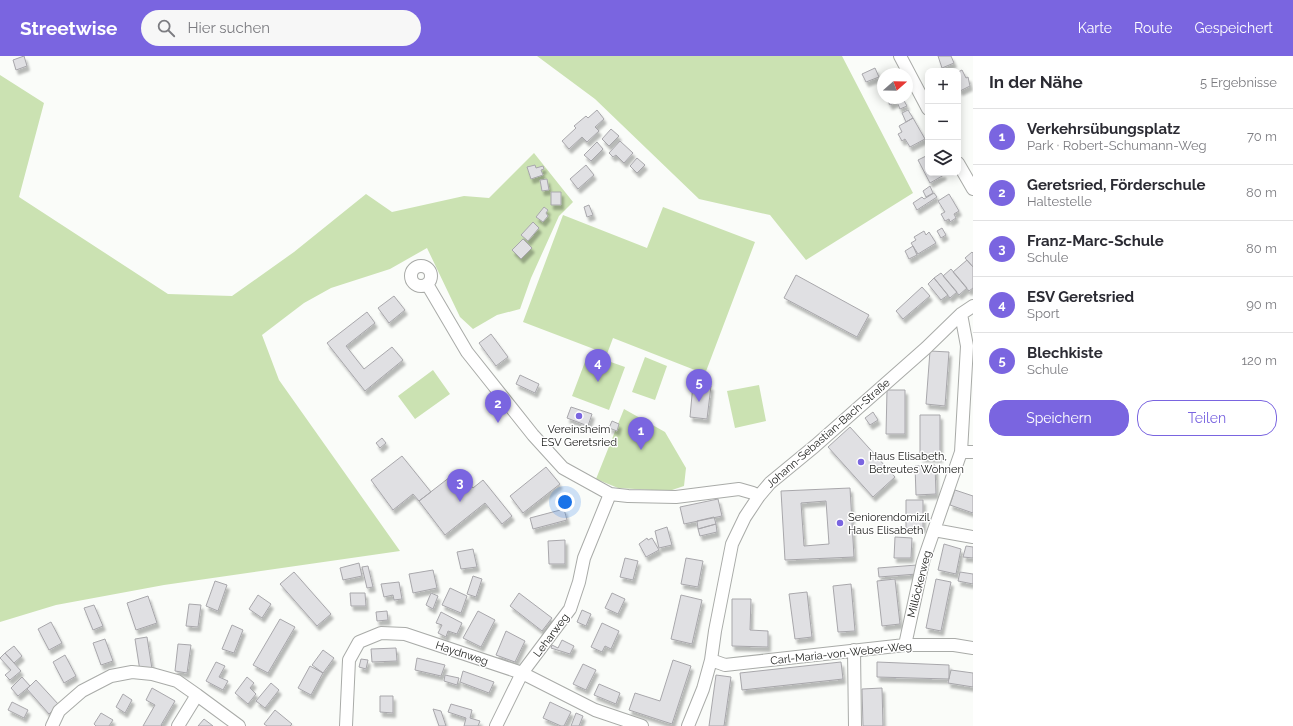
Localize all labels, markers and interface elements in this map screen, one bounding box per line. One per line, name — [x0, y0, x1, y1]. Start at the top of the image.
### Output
search box — [141, 10, 421, 46]
text: Streetwise — [20, 17, 117, 39]
icon: search — [155, 17, 177, 39]
text: Hier suchen — [187, 19, 270, 37]
text: Karte — [1078, 20, 1112, 36]
text: Route — [1134, 20, 1172, 36]
text: Gespeichert — [1194, 20, 1273, 36]
north arrow — [877, 68, 913, 104]
map controls — [925, 68, 961, 176]
button: + — [925, 68, 961, 104]
text: In der Nähe — [989, 72, 1083, 92]
text: 5 Ergebnisse — [1200, 75, 1277, 90]
button: − — [925, 104, 961, 140]
text: Verkehrsübungsplatz — [1027, 120, 1180, 138]
text: 1 — [999, 129, 1005, 144]
text: 70 m — [1247, 129, 1277, 144]
text: Park · Robert-Schumann-Weg — [1027, 138, 1207, 153]
button: layers — [925, 140, 961, 176]
text: Geretsried, Förderschule — [1027, 176, 1205, 194]
text: 2 — [998, 185, 1006, 200]
text: 80 m — [1246, 185, 1277, 200]
text: Haltestelle — [1027, 194, 1092, 209]
text: Franz-Marc-Schule — [1027, 232, 1164, 250]
text: 3 — [998, 241, 1006, 256]
text: 80 m — [1246, 241, 1277, 256]
text: Schule — [1027, 250, 1069, 265]
text: ESV Geretsried — [1027, 288, 1134, 306]
text: 4 — [998, 297, 1006, 312]
text: 90 m — [1246, 297, 1277, 312]
text: Sport — [1027, 306, 1060, 321]
text: Blechkiste — [1027, 344, 1103, 362]
pin: 4 — [585, 349, 611, 382]
text: 5 — [998, 353, 1006, 368]
text: 120 m — [1241, 353, 1277, 368]
text: Schule — [1027, 362, 1069, 377]
pin: 5 — [686, 369, 712, 402]
street label: Johann-Sebastian-Bach-Straße — [764, 376, 893, 490]
pin: 2 — [485, 390, 511, 423]
button: Speichern — [989, 400, 1129, 436]
button: Teilen — [1137, 400, 1277, 436]
marker: Vereinsheim ESV Geretsried — [574, 411, 584, 421]
pin: 1 — [628, 417, 654, 450]
place label: Vereinsheim ESV Geretsried — [541, 423, 617, 449]
place label: Haus Elisabeth, Betreutes Wohnen — [869, 450, 964, 476]
marker: Haus Elisabeth, Betreutes Wohnen — [856, 457, 866, 467]
pin: 3 — [447, 469, 473, 502]
your location — [555, 492, 575, 512]
place label: Seniorendomizil Haus Elisabeth — [848, 511, 930, 537]
marker: Seniorendomizil Haus Elisabeth — [835, 518, 845, 528]
street label: Millöckerweg — [905, 549, 934, 619]
street label: Leharweg — [531, 611, 572, 660]
street label: Haydnweg — [434, 639, 490, 668]
street label: Carl-Maria-von-Weber-Weg — [770, 640, 912, 667]

